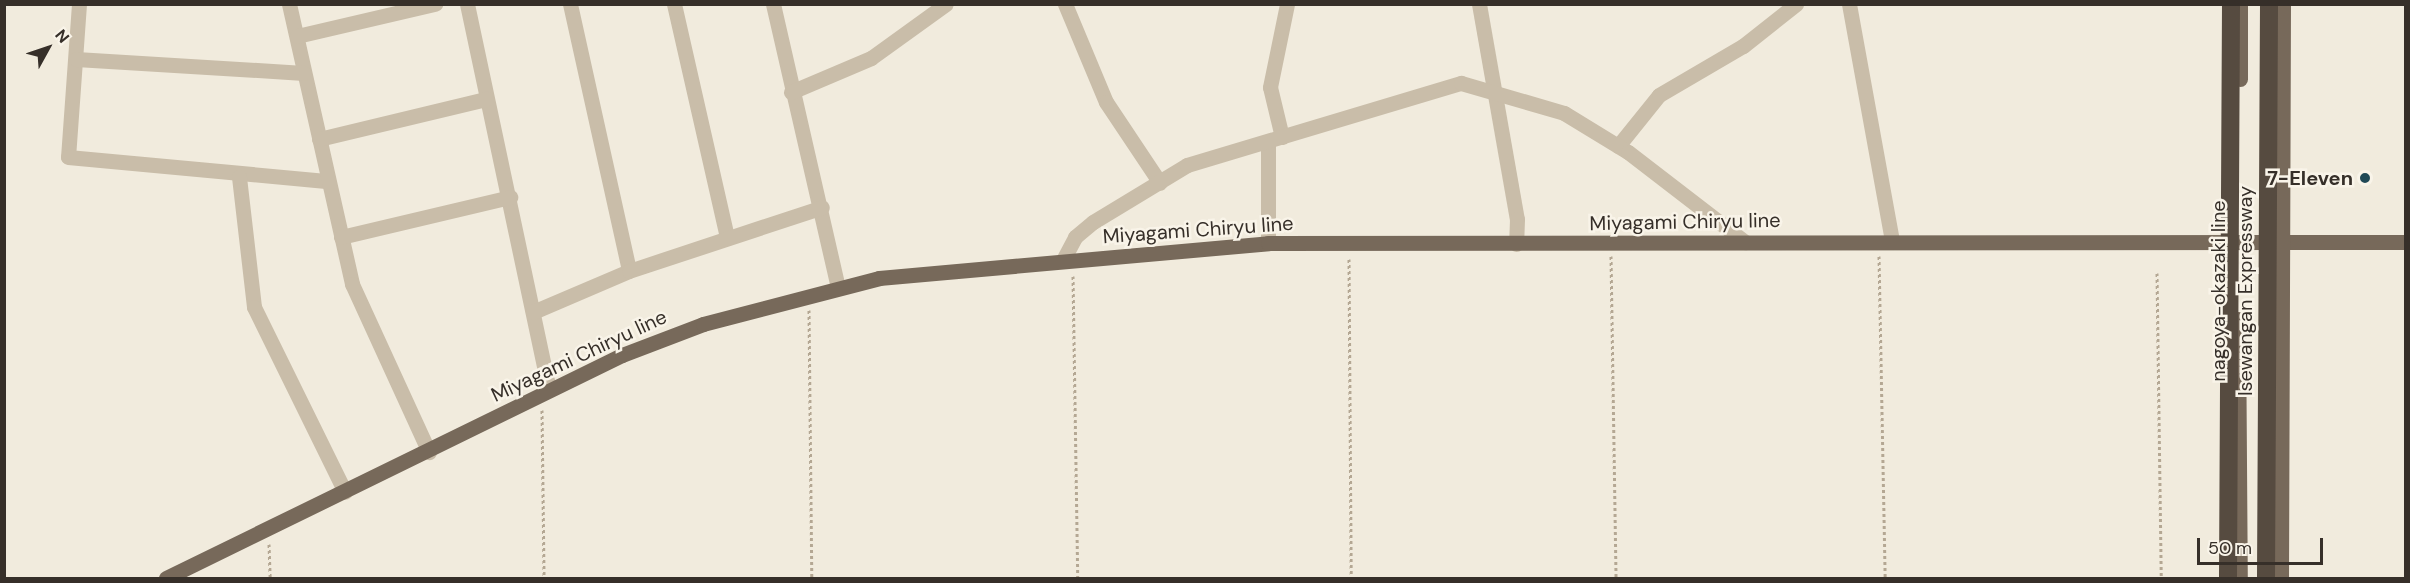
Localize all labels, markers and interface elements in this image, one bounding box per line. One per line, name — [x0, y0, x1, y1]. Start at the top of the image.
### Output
north arrow — [18, 18, 78, 78]
text: N — [50, 25, 74, 47]
place label: 7-Eleven — [2267, 166, 2353, 190]
marker: 7-Eleven — [2358, 171, 2372, 185]
street label: Isewangan Expressway — [2233, 186, 2257, 396]
street label: nagoya-okazaki line — [2206, 200, 2230, 382]
street label: Miyagami Chiryu line — [1589, 208, 1781, 236]
street label: Miyagami Chiryu line — [1102, 211, 1294, 249]
street label: Miyagami Chiryu line — [487, 305, 671, 407]
scale bar — [2200, 526, 2326, 564]
text: 50 m — [2208, 536, 2252, 560]

